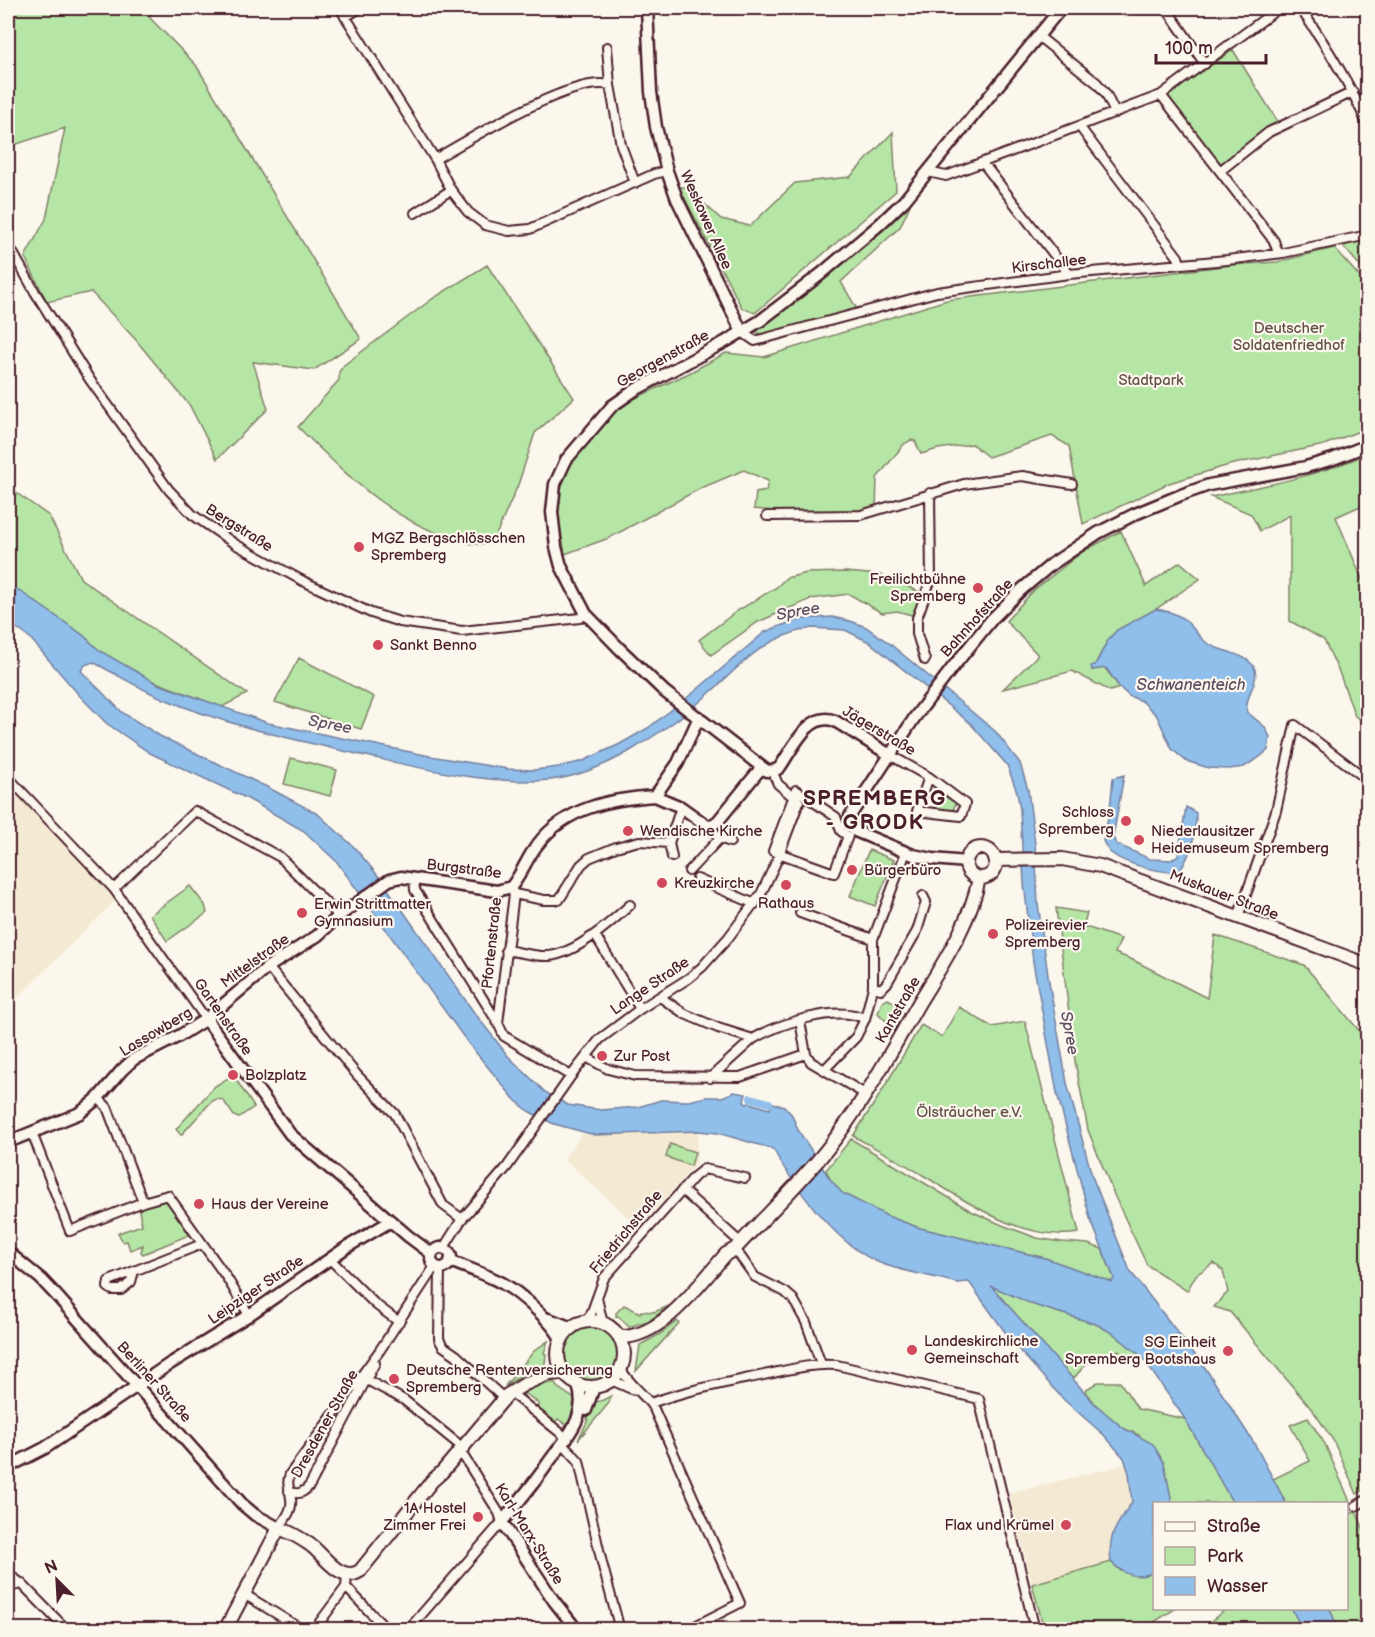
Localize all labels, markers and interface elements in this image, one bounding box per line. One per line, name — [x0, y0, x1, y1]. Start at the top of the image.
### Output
scale bar — [1156, 27, 1266, 65]
text: 100 m — [1165, 38, 1213, 59]
street label: Weskower Allee — [676, 167, 736, 273]
street label: Kirschallee — [1011, 250, 1088, 278]
park label: Deutscher Soldatenfriedhof — [1233, 319, 1345, 355]
street label: Georgenstraße — [613, 326, 713, 392]
park label: Stadtpark — [1119, 371, 1184, 390]
street label: Bergstraße — [202, 500, 276, 556]
place label: MGZ Bergschlösschen Spremberg — [371, 529, 525, 565]
marker: MGZ Bergschlösschen Spremberg — [352, 540, 366, 554]
place label: Freilichtbühne Spremberg — [869, 570, 966, 606]
street label: Bahnhofstraße — [937, 575, 1017, 661]
marker: Freilichtbühne Spremberg — [971, 581, 985, 595]
water label: Spree — [775, 599, 821, 625]
place label: Sankt Benno — [390, 636, 477, 655]
marker: Sankt Benno — [371, 638, 385, 652]
water label: Schwanenteich — [1137, 676, 1246, 695]
street label: Jägerstraße — [839, 702, 919, 760]
water label: Spree — [307, 711, 353, 739]
district label: SPREMBERG - GRODK — [803, 786, 947, 835]
place label: Schloss Spremberg — [1039, 803, 1115, 839]
marker: Schloss Spremberg — [1119, 814, 1133, 828]
place label: Wendische Kirche — [640, 822, 763, 841]
place label: Niederlausitzer Heidemuseum Spremberg — [1151, 822, 1329, 858]
marker: Wendische Kirche — [621, 824, 635, 838]
marker: Niederlausitzer Heidemuseum Spremberg — [1132, 833, 1146, 847]
street label: Burgstraße — [425, 855, 503, 883]
place label: Bürgerbüro — [864, 861, 941, 880]
marker: Bürgerbüro — [845, 863, 859, 877]
street label: Muskauer Straße — [1167, 865, 1281, 925]
place label: Kreuzkirche — [674, 874, 754, 893]
marker: Kreuzkirche — [655, 876, 669, 890]
marker: Rathaus — [779, 878, 793, 892]
place label: Rathaus — [758, 894, 815, 913]
place label: Erwin Strittmatter Gymnasium — [314, 895, 431, 931]
street label: Pfortenstraße — [478, 896, 506, 990]
marker: Erwin Strittmatter Gymnasium — [295, 906, 309, 920]
place label: Polizeirevier Spremberg — [1005, 916, 1088, 952]
marker: Polizeirevier Spremberg — [986, 927, 1000, 941]
street label: Mittelstraße — [217, 930, 293, 992]
street label: Lange Straße — [607, 953, 693, 1019]
street label: Kantstraße — [871, 973, 925, 1047]
street label: Gartenstraße — [189, 975, 257, 1059]
street label: Lassowberg — [116, 1003, 196, 1061]
water label: Spree — [1056, 1010, 1082, 1056]
place label: Zur Post — [613, 1047, 670, 1066]
marker: Zur Post — [595, 1049, 609, 1063]
place label: Bolzplatz — [245, 1066, 307, 1085]
marker: Bolzplatz — [226, 1068, 240, 1082]
park label: Ölsträucher e.V. — [916, 1103, 1022, 1122]
street label: Friedrichstraße — [585, 1186, 667, 1278]
place label: Haus der Vereine — [211, 1195, 329, 1214]
marker: Haus der Vereine — [192, 1197, 206, 1211]
street label: Leipziger Straße — [205, 1251, 307, 1329]
place label: Landeskirchliche Gemeinschaft — [924, 1332, 1038, 1368]
place label: SG Einheit Spremberg Bootshaus — [1065, 1333, 1217, 1369]
street label: Berliner Straße — [113, 1338, 195, 1427]
marker: Landeskirchliche Gemeinschaft — [905, 1343, 919, 1357]
marker: SG Einheit Spremberg Bootshaus — [1221, 1344, 1235, 1358]
place label: Deutsche Rentenversicherung Spremberg — [406, 1361, 613, 1397]
street label: Dresdener Straße — [287, 1366, 363, 1481]
marker: Deutsche Rentenversicherung Spremberg — [387, 1372, 401, 1386]
street label: Karl-Marx-Straße — [490, 1480, 568, 1588]
place label: 1A Hostel Zimmer Frei — [383, 1499, 466, 1535]
legend — [1153, 1502, 1348, 1610]
marker: 1A Hostel Zimmer Frei — [471, 1510, 485, 1524]
place label: Flax und Krümel — [945, 1516, 1054, 1535]
text: Straße — [1207, 1516, 1261, 1537]
marker: Flax und Krümel — [1059, 1518, 1073, 1532]
text: Park — [1207, 1546, 1243, 1567]
north arrow — [27, 1550, 87, 1610]
text: N — [42, 1557, 61, 1579]
text: Wasser — [1207, 1576, 1268, 1597]

